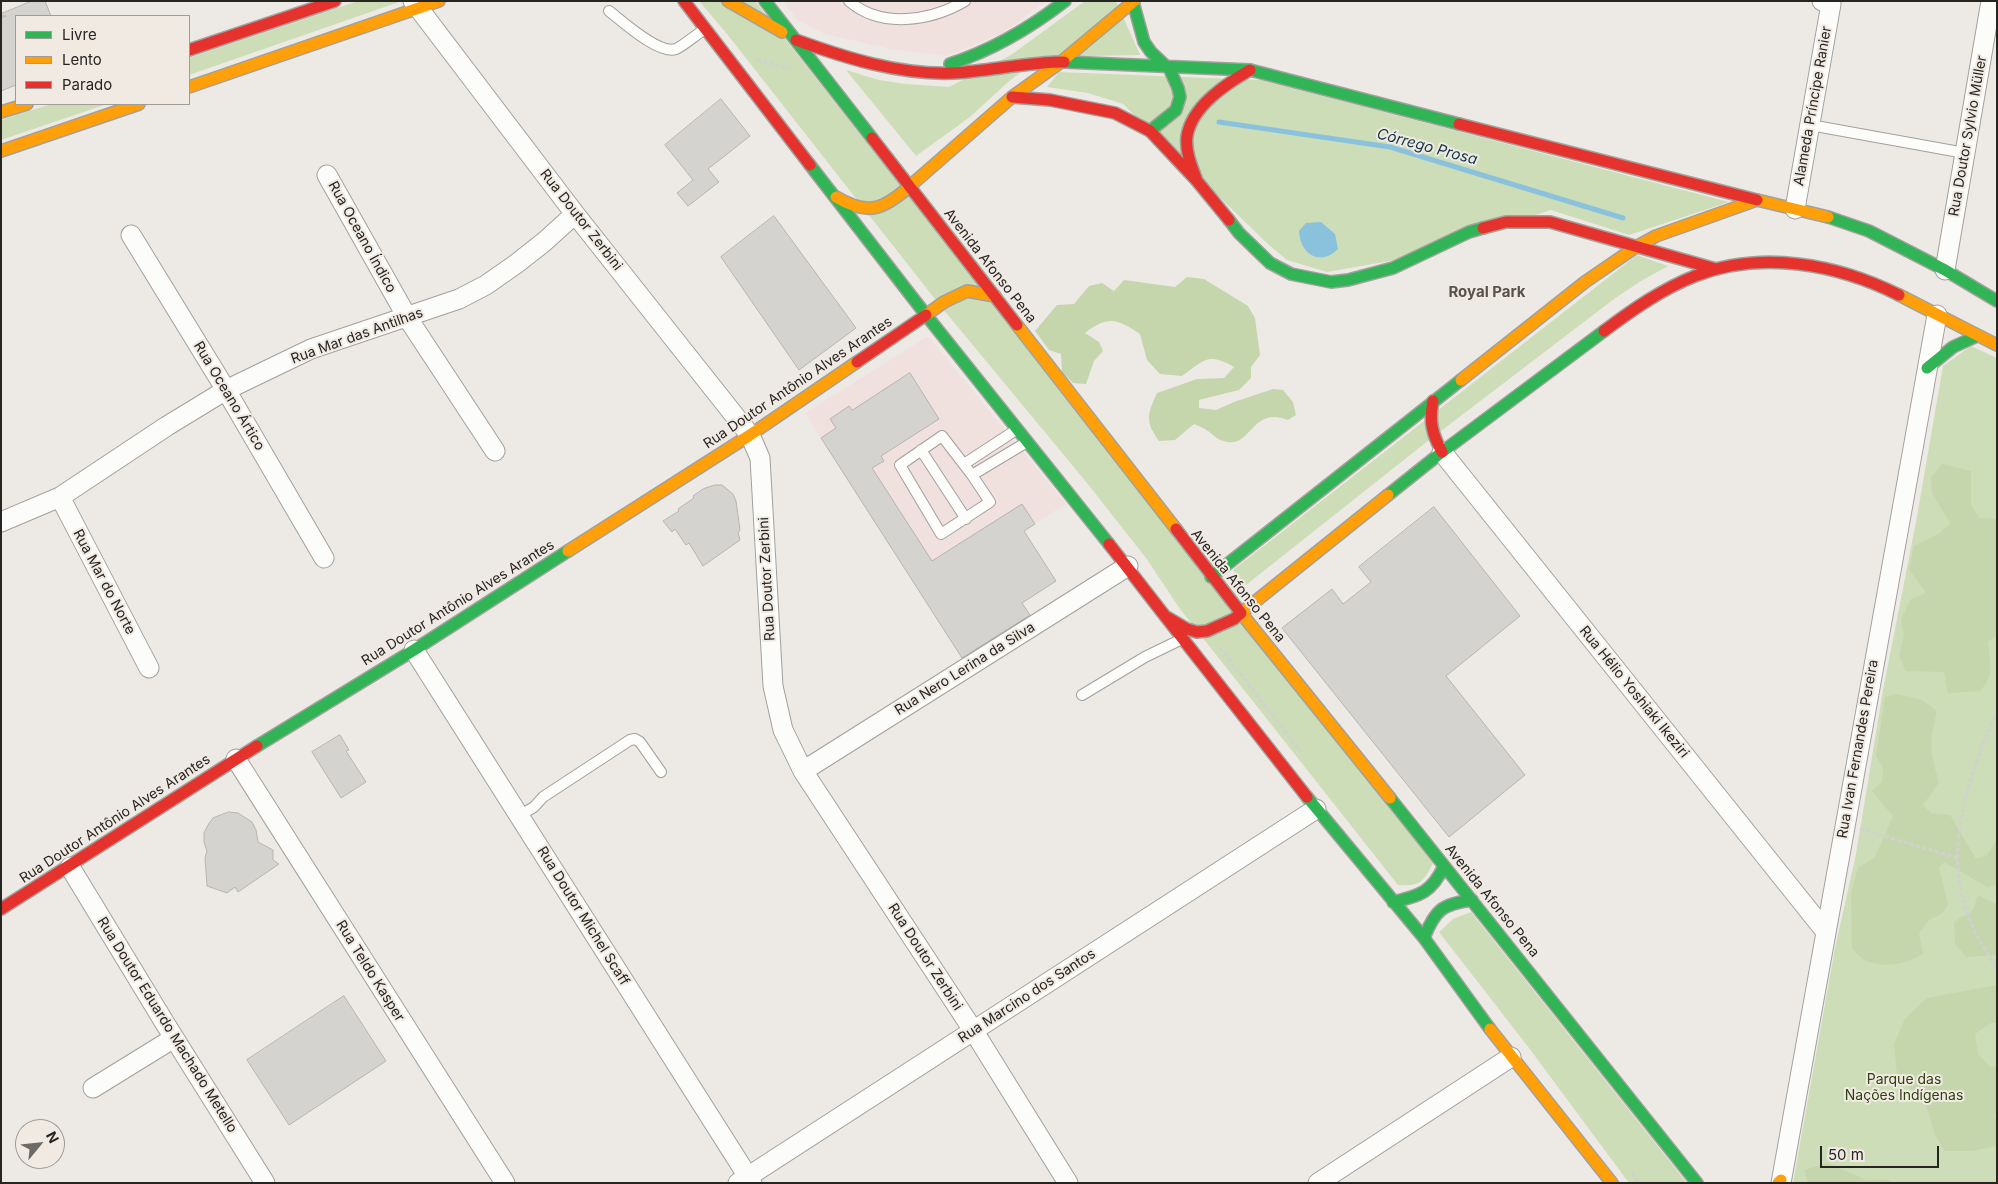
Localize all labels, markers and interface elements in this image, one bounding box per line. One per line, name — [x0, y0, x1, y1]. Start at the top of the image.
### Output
legend — [15, 15, 190, 105]
text: Livre — [62, 25, 97, 44]
street label: Alameda Príncipe Ranier — [1791, 25, 1835, 187]
text: Lento — [62, 50, 102, 69]
street label: Rua Doutor Sylvio Müller — [1946, 54, 1990, 218]
text: Parado — [62, 75, 112, 94]
water label: Córrego Prosa — [1375, 125, 1479, 169]
street label: Rua Doutor Zerbini — [536, 166, 626, 274]
street label: Rua Oceano Índico — [324, 178, 400, 296]
street label: Avenida Afonso Pena — [940, 205, 1040, 327]
district label: Royal Park — [1448, 283, 1526, 301]
street label: Rua Mar das Antilhas — [289, 304, 425, 368]
street label: Rua Doutor Antônio Alves Arantes — [700, 313, 896, 453]
street label: Rua Oceano Ártico — [190, 339, 268, 453]
street label: Rua Doutor Zerbini — [755, 517, 779, 641]
street label: Avenida Afonso Pena — [1187, 526, 1289, 646]
street label: Rua Mar do Norte — [69, 527, 139, 637]
street label: Rua Doutor Antônio Alves Arantes — [359, 537, 557, 669]
street label: Rua Nero Lerina da Silva — [892, 619, 1038, 719]
street label: Rua Hélio Yoshiaki Ikeziri — [1576, 623, 1692, 761]
street label: Rua Ivan Fernandes Pereira — [1834, 658, 1882, 840]
street label: Rua Doutor Antônio Alves Arantes — [17, 751, 213, 887]
street label: Avenida Afonso Pena — [1441, 841, 1543, 961]
street label: Rua Doutor Michel Scaff — [533, 843, 633, 989]
street label: Rua Doutor Zerbini — [884, 900, 966, 1014]
street label: Rua Doutor Eduardo Machado Metello — [93, 914, 241, 1136]
street label: Rua Teldo Kasper — [332, 917, 408, 1025]
street label: Rua Marcino dos Santos — [955, 945, 1099, 1047]
park label: Parque das Nações Indígenas — [1845, 1072, 1963, 1104]
north arrow — [15, 1119, 65, 1169]
text: N — [43, 1128, 63, 1146]
scale bar — [1823, 1136, 1942, 1168]
text: 50 m — [1828, 1145, 1864, 1164]

